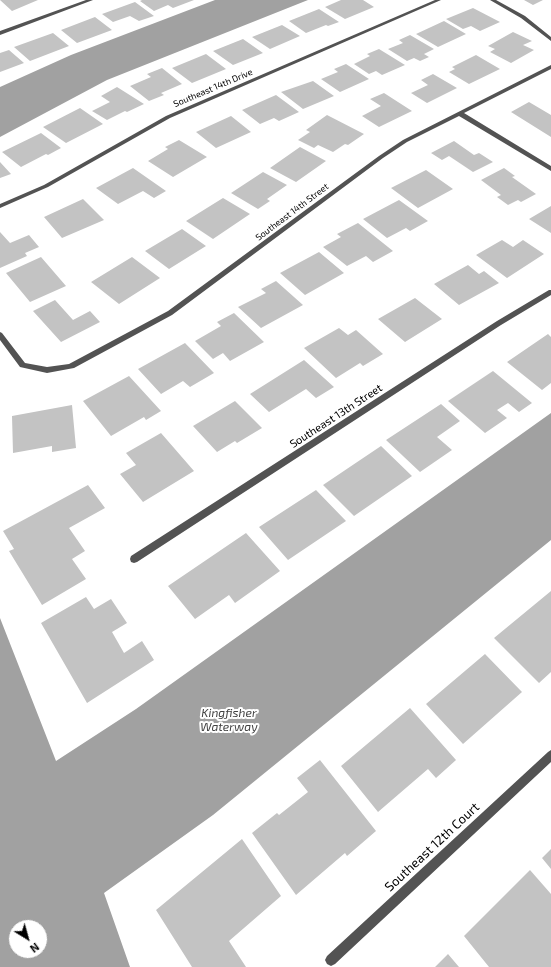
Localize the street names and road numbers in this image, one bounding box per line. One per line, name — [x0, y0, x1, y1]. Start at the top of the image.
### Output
street label: Southeast 14th Drive — [172, 66, 254, 110]
street label: Southeast 14th Street — [253, 181, 331, 243]
street label: Southeast 13th Street — [287, 381, 385, 451]
street label: Southeast 12th Court — [382, 799, 482, 895]

